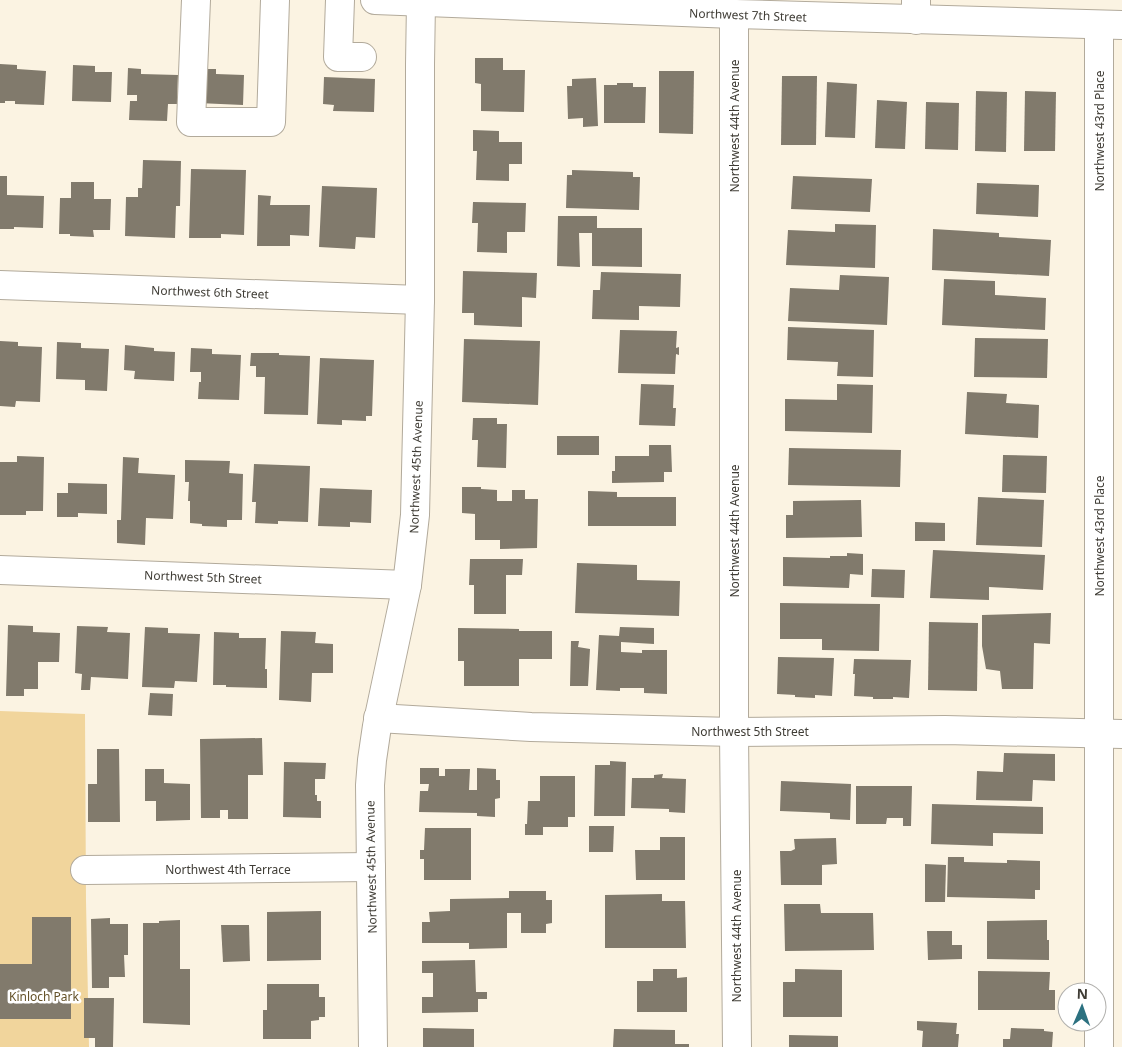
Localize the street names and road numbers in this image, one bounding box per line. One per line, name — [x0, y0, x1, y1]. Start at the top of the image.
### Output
street label: Northwest 7th Street — [689, 4, 808, 26]
street label: Northwest 44th Avenue — [726, 59, 743, 193]
street label: Northwest 43rd Place — [1091, 70, 1108, 192]
street label: Northwest 6th Street — [151, 281, 270, 303]
street label: Northwest 45th Avenue — [405, 400, 427, 534]
street label: Northwest 44th Avenue — [726, 464, 743, 598]
street label: Northwest 43rd Place — [1091, 475, 1108, 597]
street label: Northwest 5th Street — [144, 566, 263, 588]
street label: Northwest 5th Street — [691, 723, 810, 740]
street label: Northwest 45th Avenue — [361, 800, 381, 934]
street label: Northwest 4th Terrace — [165, 861, 291, 878]
street label: Northwest 44th Avenue — [728, 869, 745, 1003]

